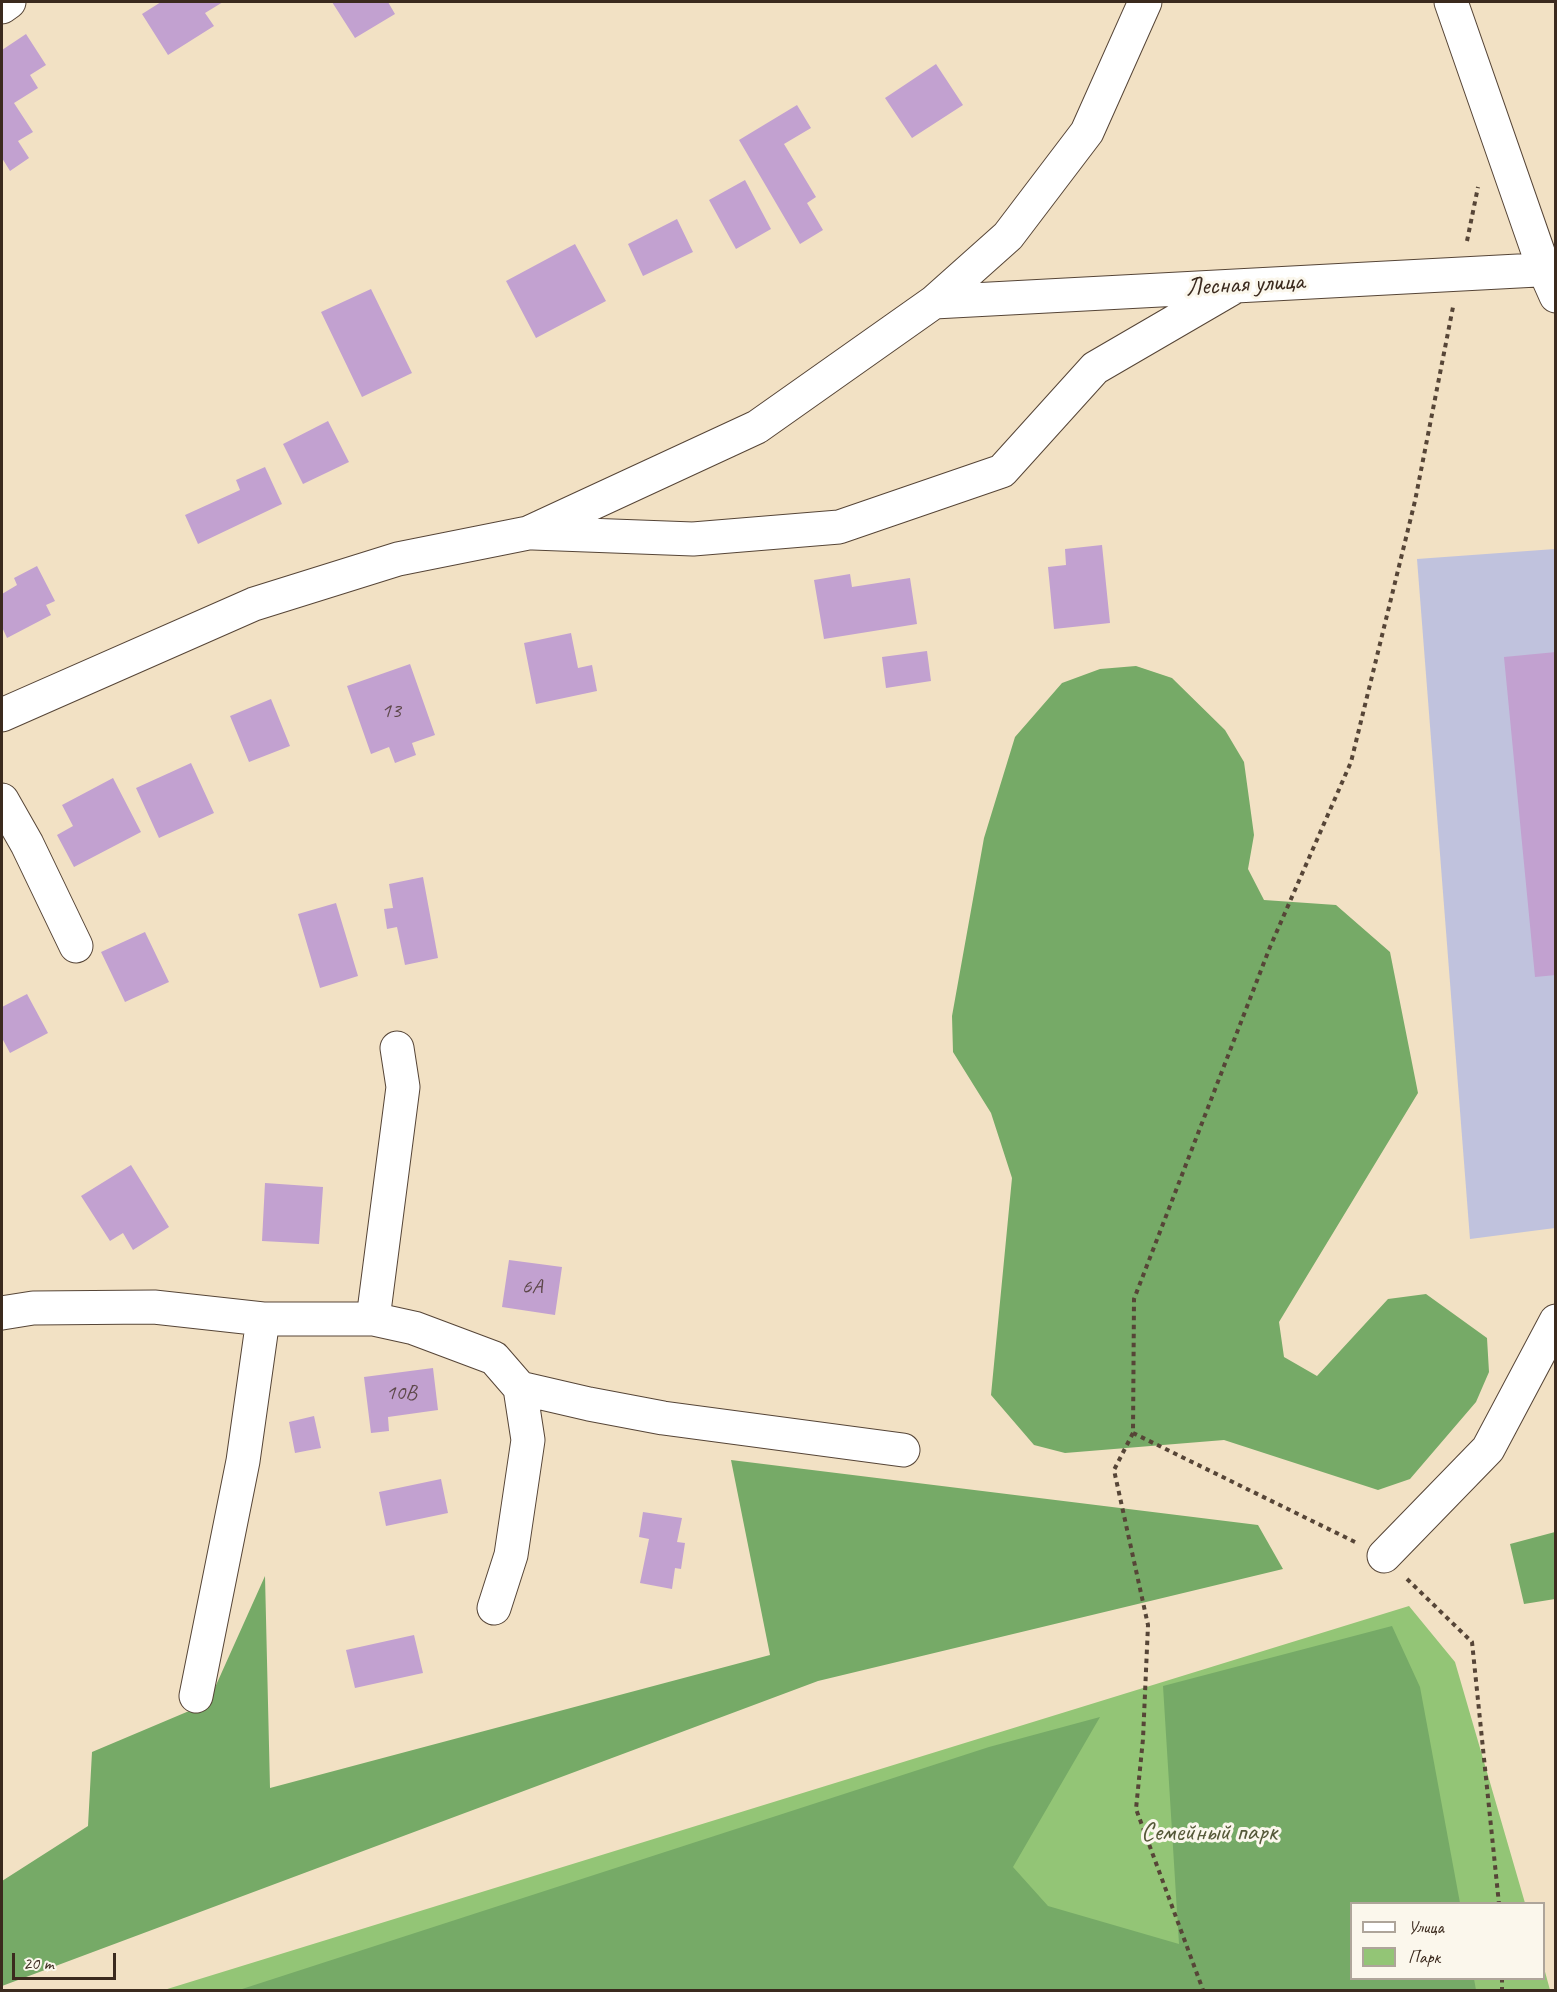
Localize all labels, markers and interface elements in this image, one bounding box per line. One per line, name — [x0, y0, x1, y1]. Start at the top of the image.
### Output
street label: Лесная улица — [1185, 266, 1305, 304]
house number: 13 — [381, 698, 401, 724]
house number: 6А — [522, 1274, 542, 1300]
house number: 10В — [385, 1380, 417, 1406]
park label: Семейный парк — [1141, 1817, 1277, 1849]
legend — [1350, 1902, 1545, 1980]
text: Улица — [1408, 1916, 1444, 1938]
scale bar — [15, 1941, 118, 1979]
text: Парк — [1408, 1946, 1440, 1968]
text: 20 m — [23, 1952, 54, 1974]

